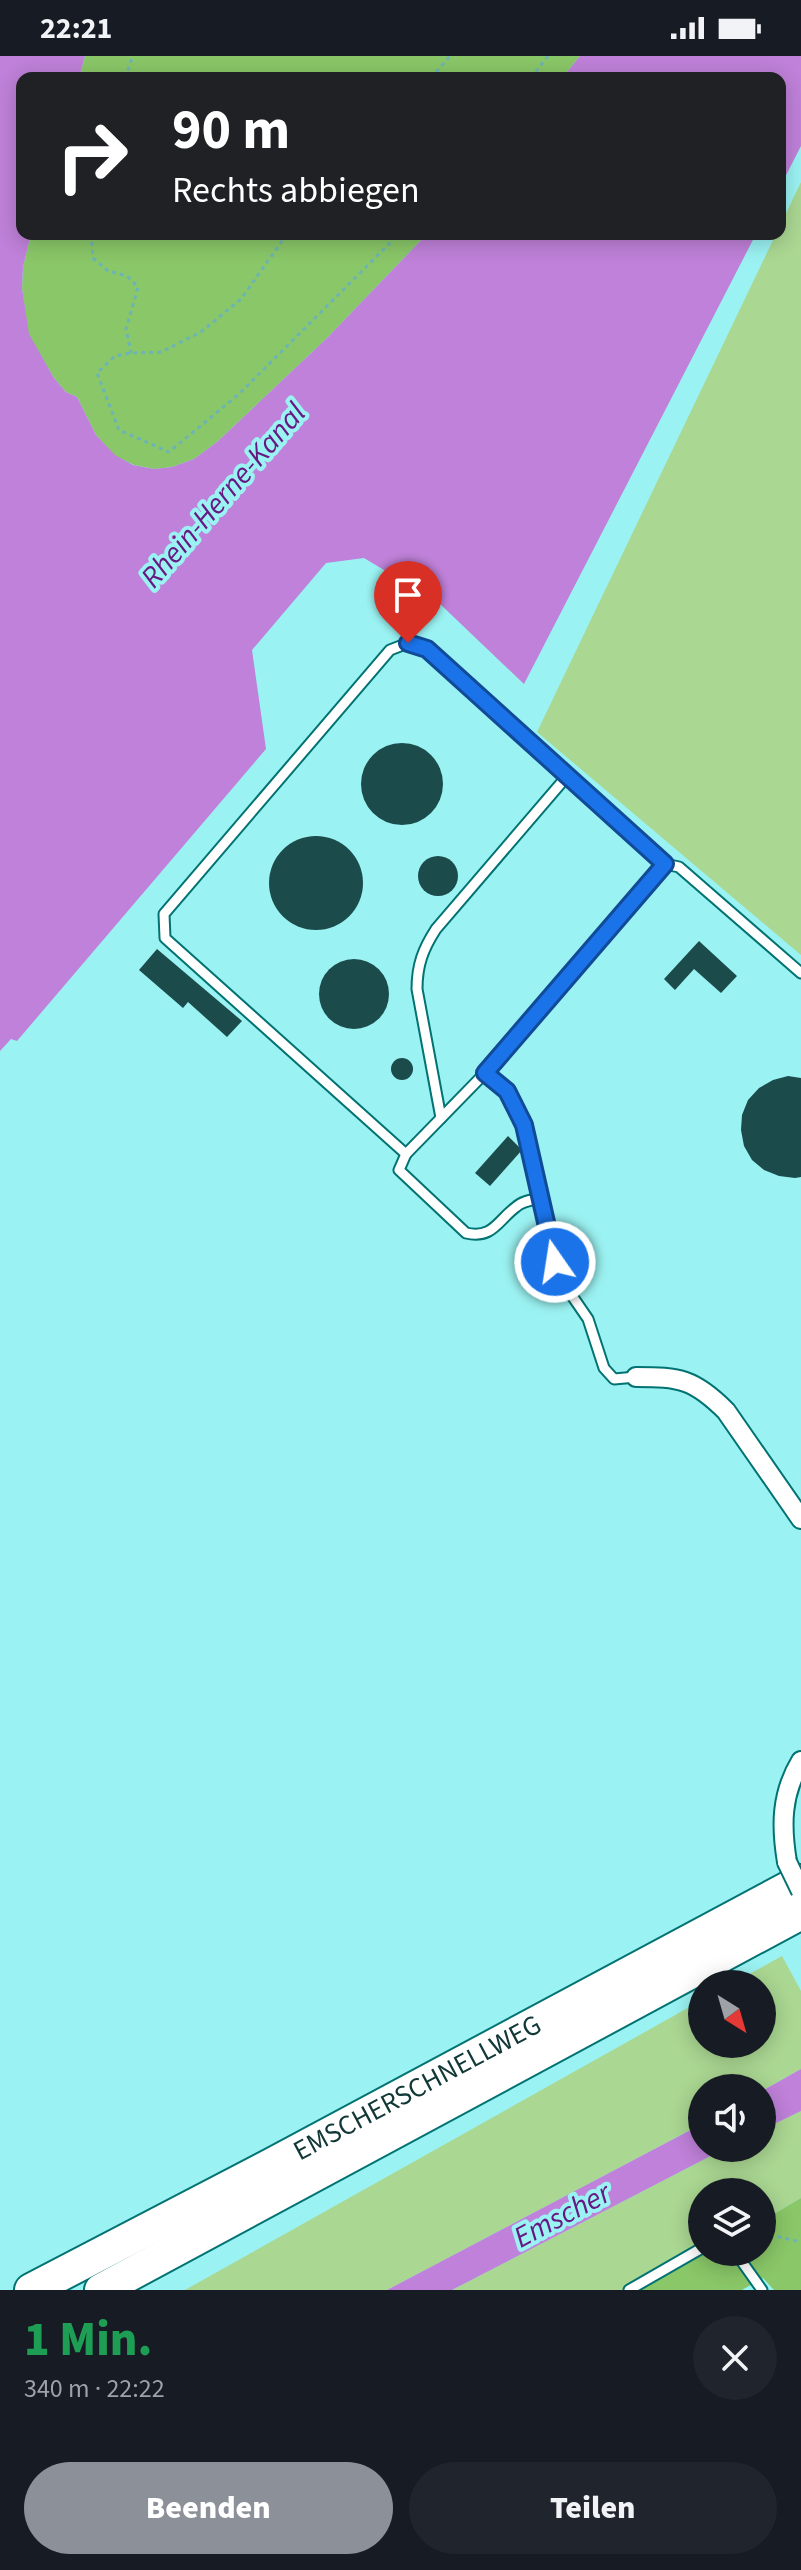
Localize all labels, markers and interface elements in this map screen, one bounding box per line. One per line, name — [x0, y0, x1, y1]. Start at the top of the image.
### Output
text: 22:21 — [40, 7, 112, 50]
text: 90 m — [172, 91, 290, 170]
icon: right — [40, 104, 144, 208]
text: Rechts abbiegen — [172, 165, 420, 216]
water label: Rhein-Herne-Kanal — [131, 393, 316, 597]
pin — [374, 561, 442, 643]
icon: arrive — [386, 573, 430, 617]
position arrow — [513, 1220, 597, 1304]
north arrow — [688, 1970, 776, 2058]
map controls — [688, 1970, 776, 2266]
street label: EMSCHERSCHNELLWEG — [286, 2005, 549, 2171]
button: sound — [688, 2074, 776, 2162]
water label: Emscher — [506, 2171, 620, 2259]
button: layers — [688, 2178, 776, 2266]
text: 1 Min. — [24, 2306, 152, 2374]
button: close — [693, 2316, 777, 2400]
text: 340 m · 22:22 — [24, 2370, 165, 2407]
button: Beenden — [24, 2462, 393, 2554]
button: Teilen — [409, 2462, 777, 2554]

